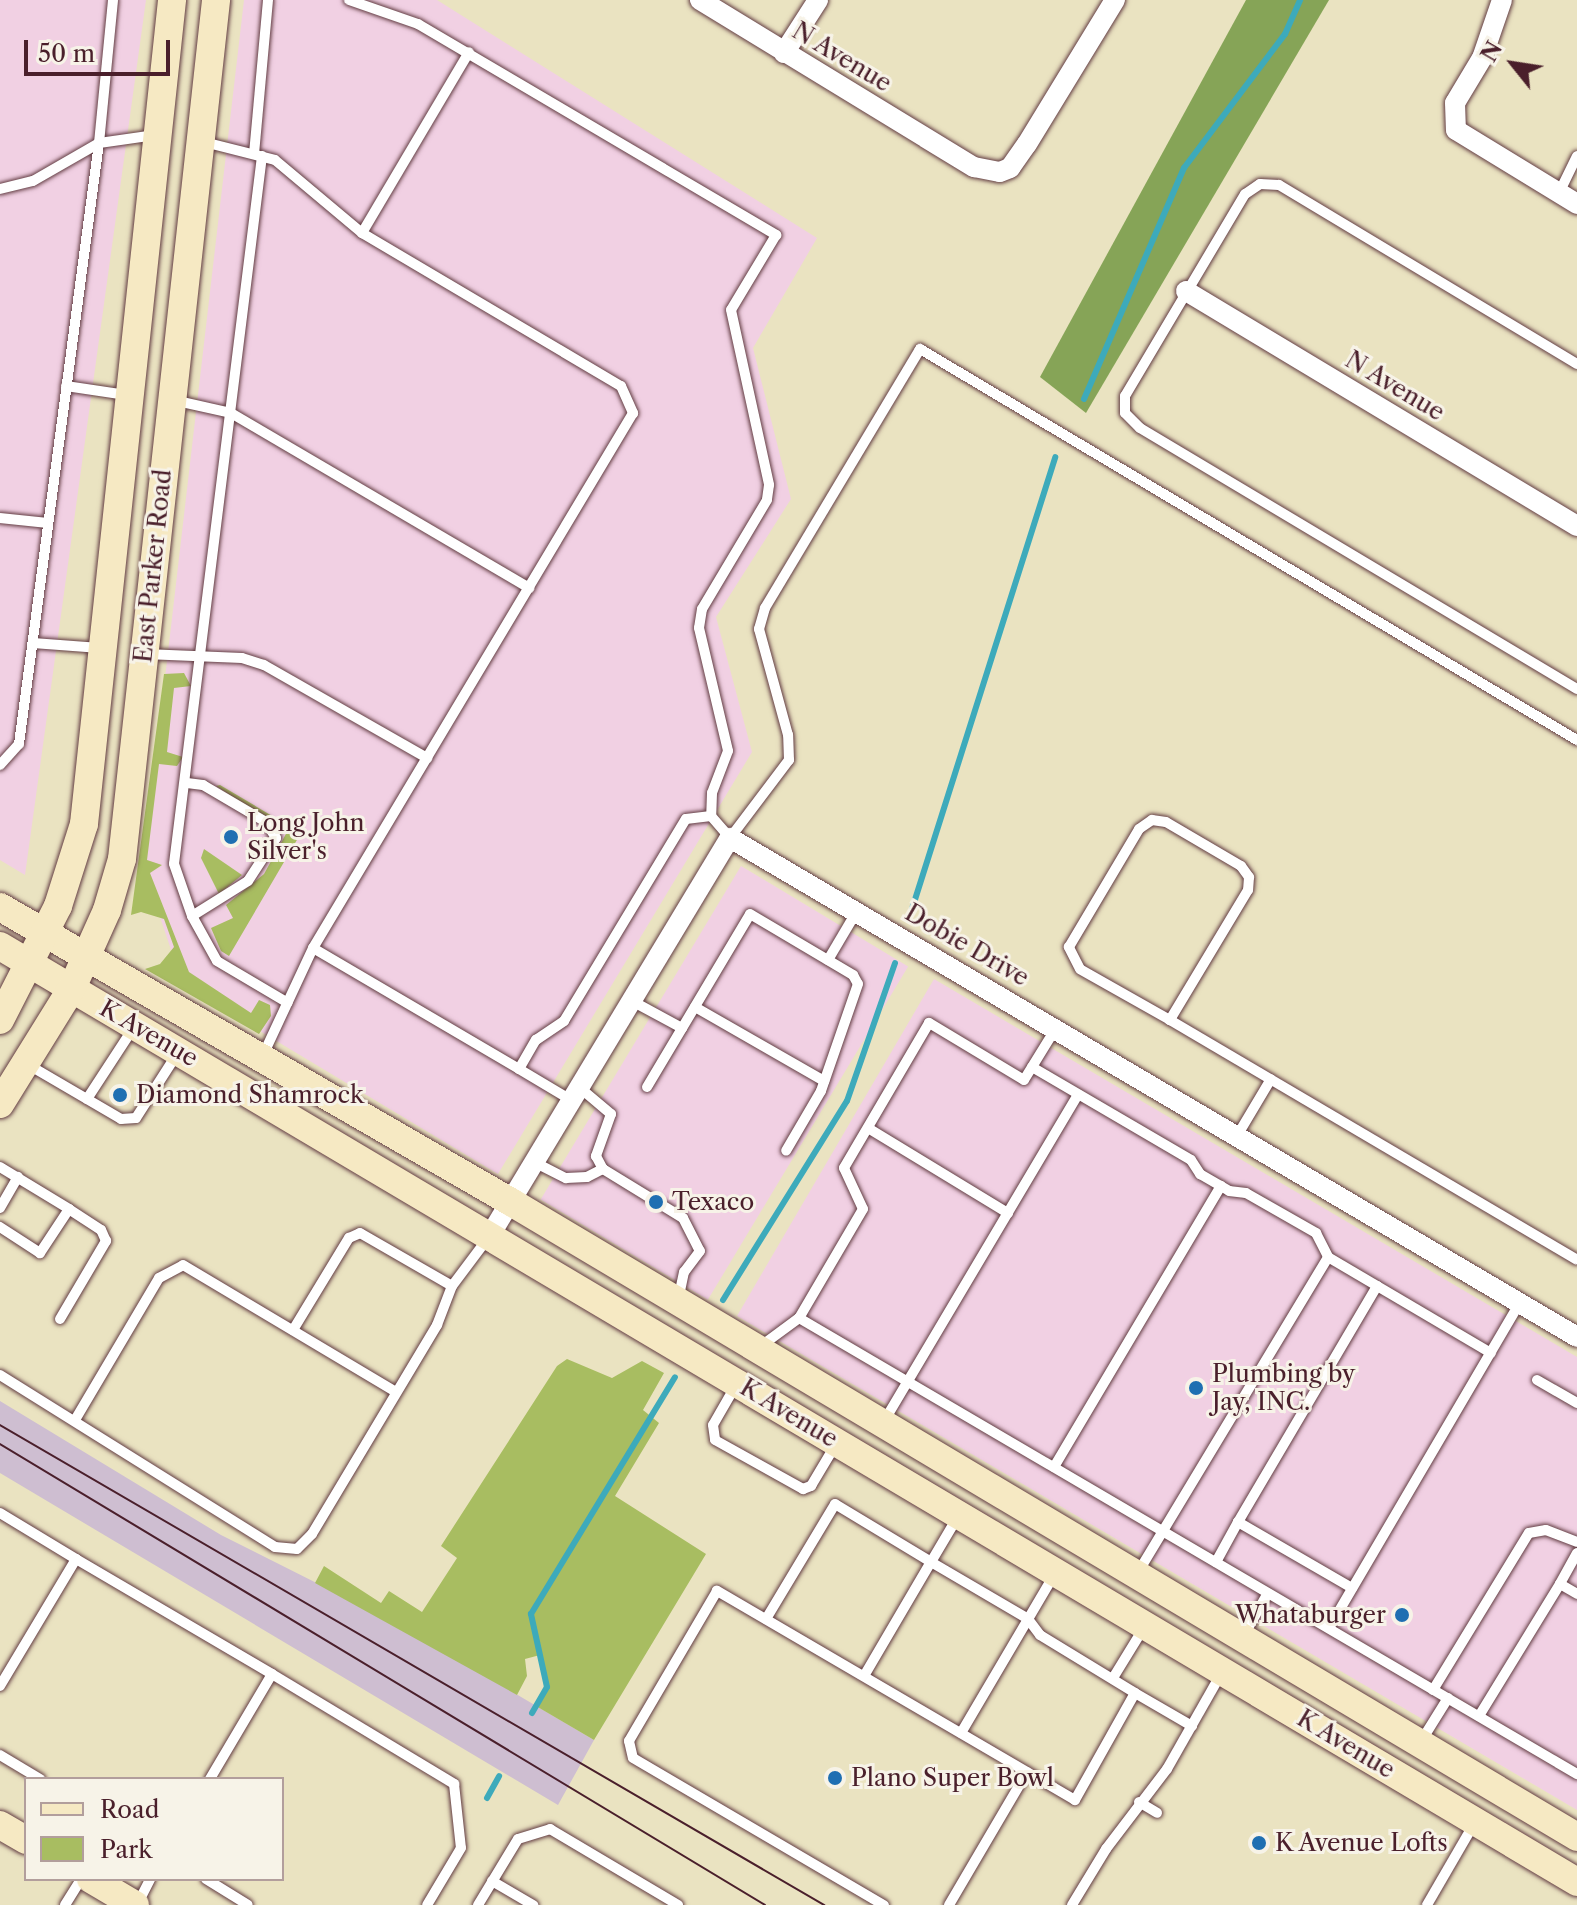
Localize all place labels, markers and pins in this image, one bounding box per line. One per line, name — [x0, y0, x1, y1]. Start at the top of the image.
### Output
place label: Long John Silver's — [247, 809, 364, 865]
marker: Long John Silver's — [222, 828, 240, 846]
place label: Diamond Shamrock — [136, 1081, 364, 1109]
marker: Diamond Shamrock — [111, 1086, 129, 1104]
place label: Texaco — [672, 1188, 754, 1216]
marker: Texaco — [647, 1193, 665, 1211]
place label: Plumbing by Jay, INC. — [1212, 1360, 1355, 1416]
marker: Plumbing by Jay, INC. — [1187, 1379, 1205, 1397]
place label: Whataburger — [1235, 1601, 1386, 1629]
marker: Whataburger — [1393, 1606, 1411, 1624]
place label: Plano Super Bowl — [851, 1764, 1054, 1792]
marker: Plano Super Bowl — [826, 1769, 844, 1787]
place label: K Avenue Lofts — [1275, 1829, 1449, 1857]
marker: K Avenue Lofts — [1250, 1834, 1268, 1852]

